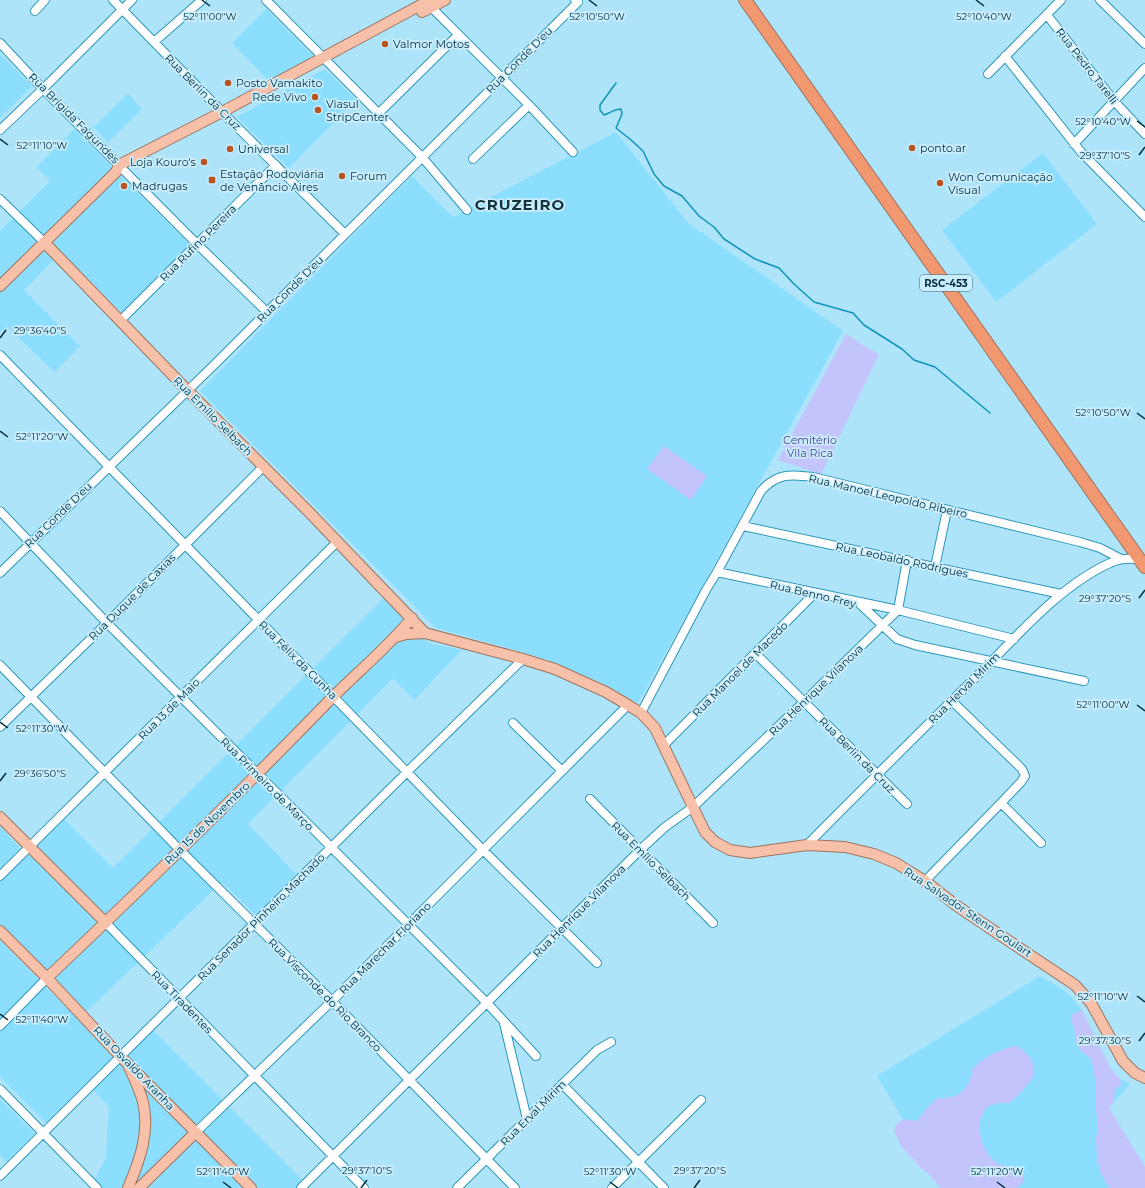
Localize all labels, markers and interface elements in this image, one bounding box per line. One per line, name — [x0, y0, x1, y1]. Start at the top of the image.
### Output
text: 52°11'00"W — [183, 10, 237, 23]
text: 52°10'50"W — [569, 10, 625, 23]
text: 52°10'40"W — [956, 10, 1012, 23]
street label: Rua Conde D'eu — [483, 24, 555, 96]
street label: Rua Pedro Tarelli — [1053, 25, 1121, 107]
place label: Valmor Motos — [393, 37, 470, 51]
marker: Valmor Motos — [380, 39, 390, 49]
street label: Rua Berlin da Cruz — [162, 51, 244, 133]
street label: Rua Brígida Fagundes — [26, 70, 123, 167]
place label: Posto Vamakito — [236, 76, 322, 90]
marker: Posto Vamakito — [223, 78, 233, 88]
place label: Rede Vivo — [252, 90, 307, 104]
marker: Rede Vivo — [310, 92, 320, 102]
place label: Viasul StripCenter — [326, 97, 389, 124]
marker: Viasul StripCenter — [313, 105, 323, 115]
text: 52°10'40"W — [1075, 115, 1131, 128]
text: 52°11'10"W — [17, 139, 67, 152]
place label: ponto.ar — [920, 141, 966, 155]
place label: Universal — [238, 142, 289, 156]
marker: ponto.ar — [907, 143, 917, 153]
marker: Universal — [225, 144, 235, 154]
text: 29°37'10"S — [1080, 149, 1130, 162]
place label: Loja Kouro's — [130, 155, 197, 169]
marker: Loja Kouro's — [199, 157, 209, 167]
place label: Estação Rodoviária de Venâncio Aires — [220, 167, 324, 194]
place label: Forum — [350, 169, 387, 183]
place label: Won Comunicação Visual — [948, 170, 1053, 197]
marker: Forum — [337, 171, 347, 181]
marker: Estação Rodoviária de Venâncio Aires — [207, 175, 217, 185]
marker: Won Comunicação Visual — [935, 178, 945, 188]
place label: Madrugas — [132, 179, 188, 193]
marker: Madrugas — [119, 181, 129, 191]
district label: CRUZEIRO — [475, 195, 565, 214]
street label: Rua Rufino Pereira — [157, 202, 239, 284]
street label: Rua Conde D'eu — [254, 253, 326, 325]
road number: RSC-453 — [920, 275, 972, 291]
text: 29°36'40"S — [14, 324, 66, 337]
street label: Rua Emílio Selbach — [170, 373, 256, 459]
text: 52°10'50"W — [1075, 406, 1131, 419]
text: 52°11'20"W — [16, 430, 68, 443]
park label: Cemitério Vila Rica — [783, 433, 837, 460]
street label: Rua Manoel Leopoldo Ribeiro — [807, 471, 969, 521]
street label: Rua Conde D'eu — [21, 479, 95, 551]
street label: Rua Leobaldo Rodrigues — [834, 539, 970, 581]
street label: Rua Duque de Caxias — [86, 550, 179, 643]
street label: Rua Benno Frey — [769, 577, 857, 611]
text: 29°37'20"S — [1079, 592, 1131, 605]
street label: Rua Félix da Cunha — [256, 618, 340, 702]
street label: Rua Manoel de Macedo — [689, 618, 791, 720]
street label: Rua Henrique Vilanova — [766, 641, 866, 739]
street label: Rua Herval Mirim — [925, 649, 1003, 727]
street label: Rua 13 de Maio — [135, 675, 203, 743]
text: 52°11'00"W — [1076, 698, 1130, 711]
street label: Rua Berlin da Cruz — [816, 714, 898, 796]
text: 52°11'30"W — [16, 722, 68, 735]
street label: Rua Primeiro de Março — [217, 734, 317, 834]
text: 29°36'50"S — [14, 767, 66, 780]
street label: Rua 15 de Novembro — [161, 779, 253, 867]
street label: Rua Emílio Selbach — [608, 818, 694, 904]
street label: Rua Senador Pinheiro Machado — [194, 850, 328, 984]
street label: Rua Henrique Vilanova — [530, 862, 628, 960]
street label: Rua Salvador Stenn Goulart — [901, 864, 1035, 960]
street label: Rua Marechar Floriano — [336, 899, 434, 997]
street label: Rua Visconde do Rio Branco — [265, 935, 385, 1055]
street label: Rua Tiradentes — [148, 968, 216, 1037]
text: 52°11'10"W — [1078, 990, 1128, 1003]
text: 52°11'40"W — [16, 1013, 68, 1026]
street label: Rua Osvaldo Aranha — [90, 1023, 178, 1113]
text: 29°37'30"S — [1079, 1034, 1131, 1047]
street label: Rua Erval Mirim — [497, 1077, 569, 1149]
text: 29°37'10"S — [342, 1164, 392, 1177]
text: 29°37'20"S — [674, 1164, 726, 1177]
text: 52°11'40"W — [197, 1165, 249, 1178]
text: 52°11'30"W — [584, 1165, 636, 1178]
text: 52°11'20"W — [971, 1165, 1023, 1178]

